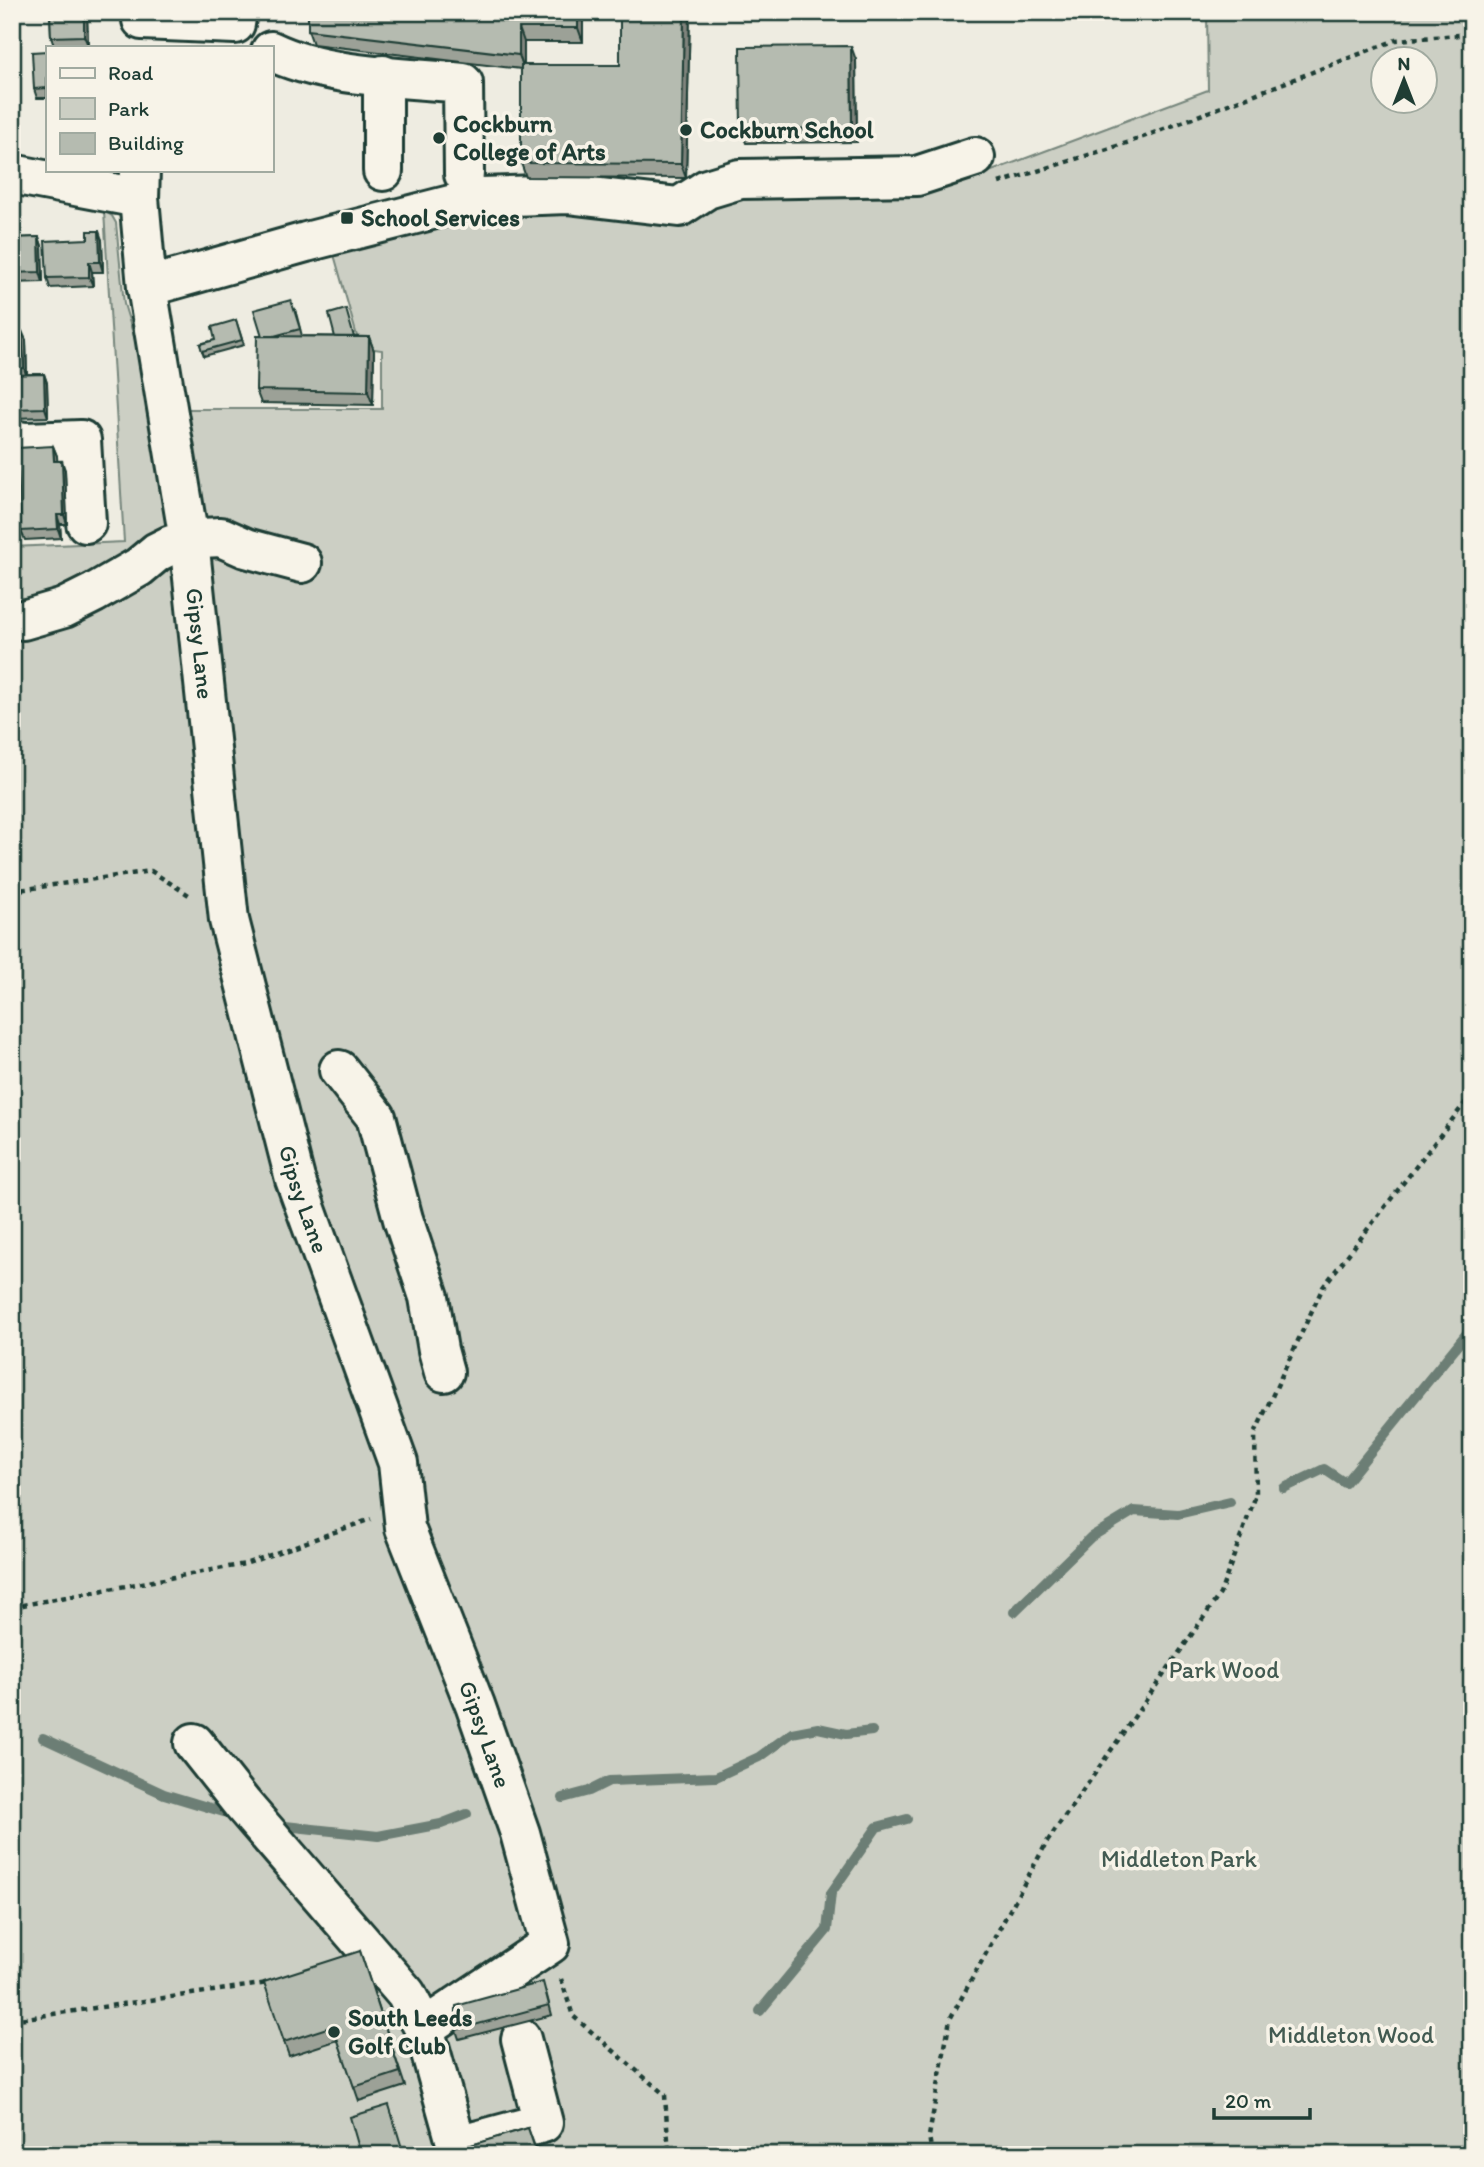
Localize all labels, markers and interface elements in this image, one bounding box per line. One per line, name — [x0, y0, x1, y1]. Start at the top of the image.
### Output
legend — [46, 46, 273, 172]
north arrow — [1368, 46, 1438, 116]
text: N — [1398, 52, 1410, 75]
text: Road — [108, 60, 154, 85]
text: Park — [108, 96, 150, 121]
place label: Cockburn College of Arts — [453, 109, 606, 167]
place label: Cockburn School — [700, 115, 874, 144]
marker: Cockburn School — [678, 122, 694, 138]
text: Building — [108, 130, 184, 155]
marker: Cockburn College of Arts — [431, 130, 447, 146]
place label: School Services — [361, 203, 520, 232]
marker: School Services — [339, 210, 355, 226]
street label: Gipsy Lane — [180, 586, 221, 701]
street label: Gipsy Lane — [273, 1142, 336, 1257]
park label: Park Wood — [1169, 1655, 1279, 1684]
street label: Gipsy Lane — [453, 1676, 518, 1792]
park label: Middleton Park — [1101, 1844, 1258, 1873]
place label: South Leeds Golf Club — [348, 2003, 473, 2060]
park label: Middleton Wood — [1268, 2020, 1434, 2049]
marker: South Leeds Golf Club — [326, 2024, 342, 2040]
scale bar — [1214, 2076, 1311, 2120]
text: 20 m — [1225, 2088, 1272, 2113]

